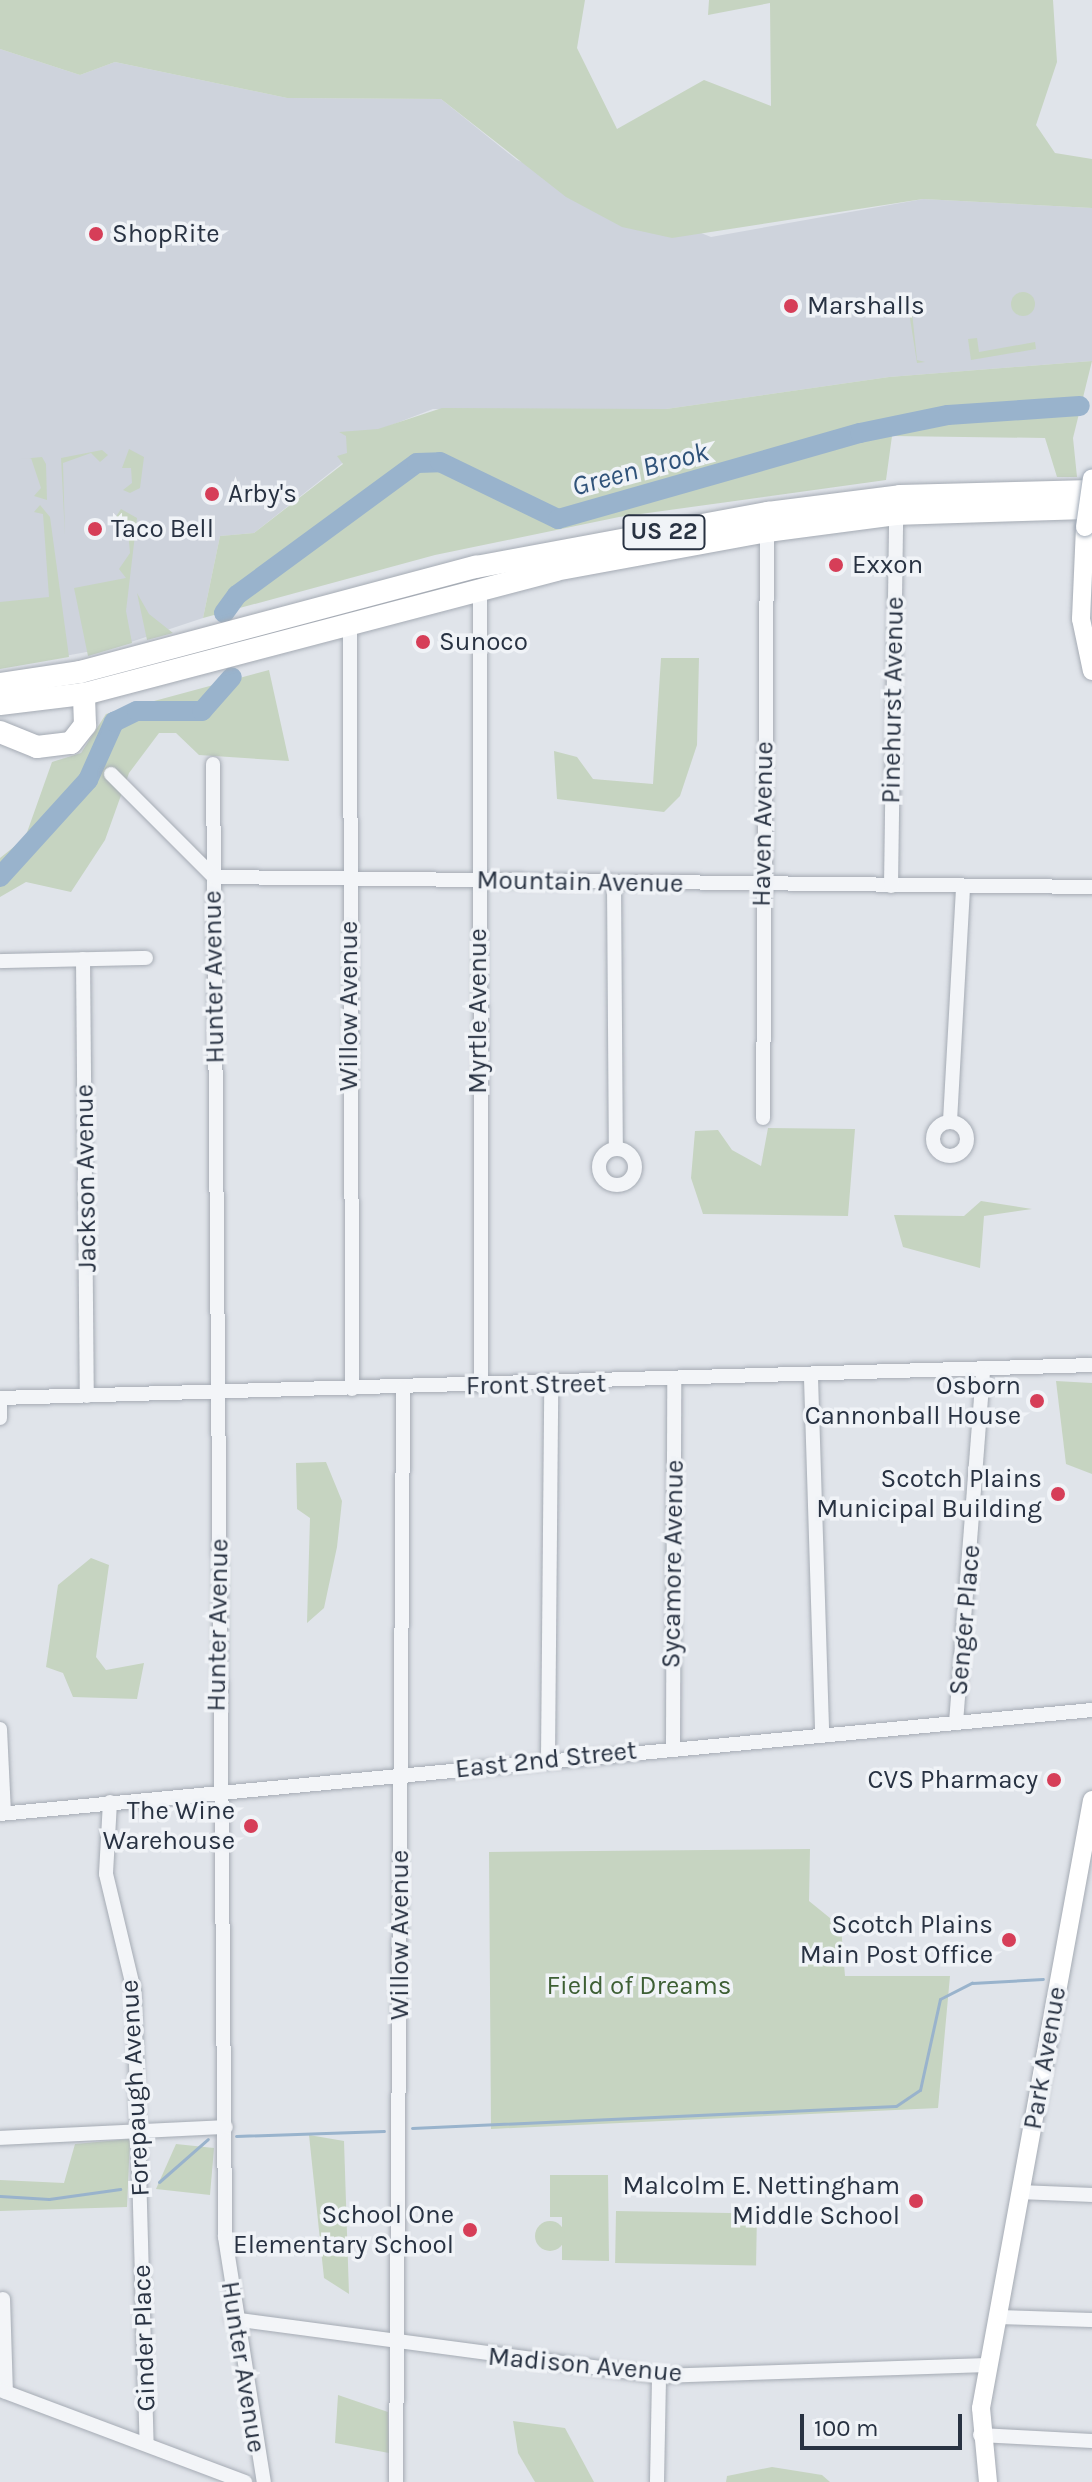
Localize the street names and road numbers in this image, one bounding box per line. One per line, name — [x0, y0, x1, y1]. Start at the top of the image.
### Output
road number: US 22 — [622, 512, 706, 552]
street label: Pinehurst Avenue — [876, 596, 910, 804]
street label: Haven Avenue — [746, 741, 780, 907]
street label: Mountain Avenue — [476, 865, 684, 899]
street label: Hunter Avenue — [197, 890, 231, 1064]
street label: Willow Avenue — [333, 921, 365, 1091]
street label: Myrtle Avenue — [462, 928, 494, 1094]
street label: Jackson Avenue — [69, 1084, 103, 1272]
street label: Front Street — [466, 1368, 606, 1402]
street label: Sycamore Avenue — [656, 1459, 690, 1669]
street label: Hunter Avenue — [201, 1538, 235, 1712]
street label: Senger Place — [943, 1543, 987, 1697]
street label: East 2nd Street — [454, 1735, 638, 1785]
street label: Willow Avenue — [384, 1850, 416, 2020]
street label: Forepaugh Avenue — [114, 1979, 156, 2197]
street label: Park Avenue — [1017, 1984, 1073, 2132]
street label: Ginder Place — [126, 2264, 162, 2412]
street label: Hunter Avenue — [214, 2279, 272, 2455]
street label: Madison Avenue — [487, 2341, 683, 2389]

